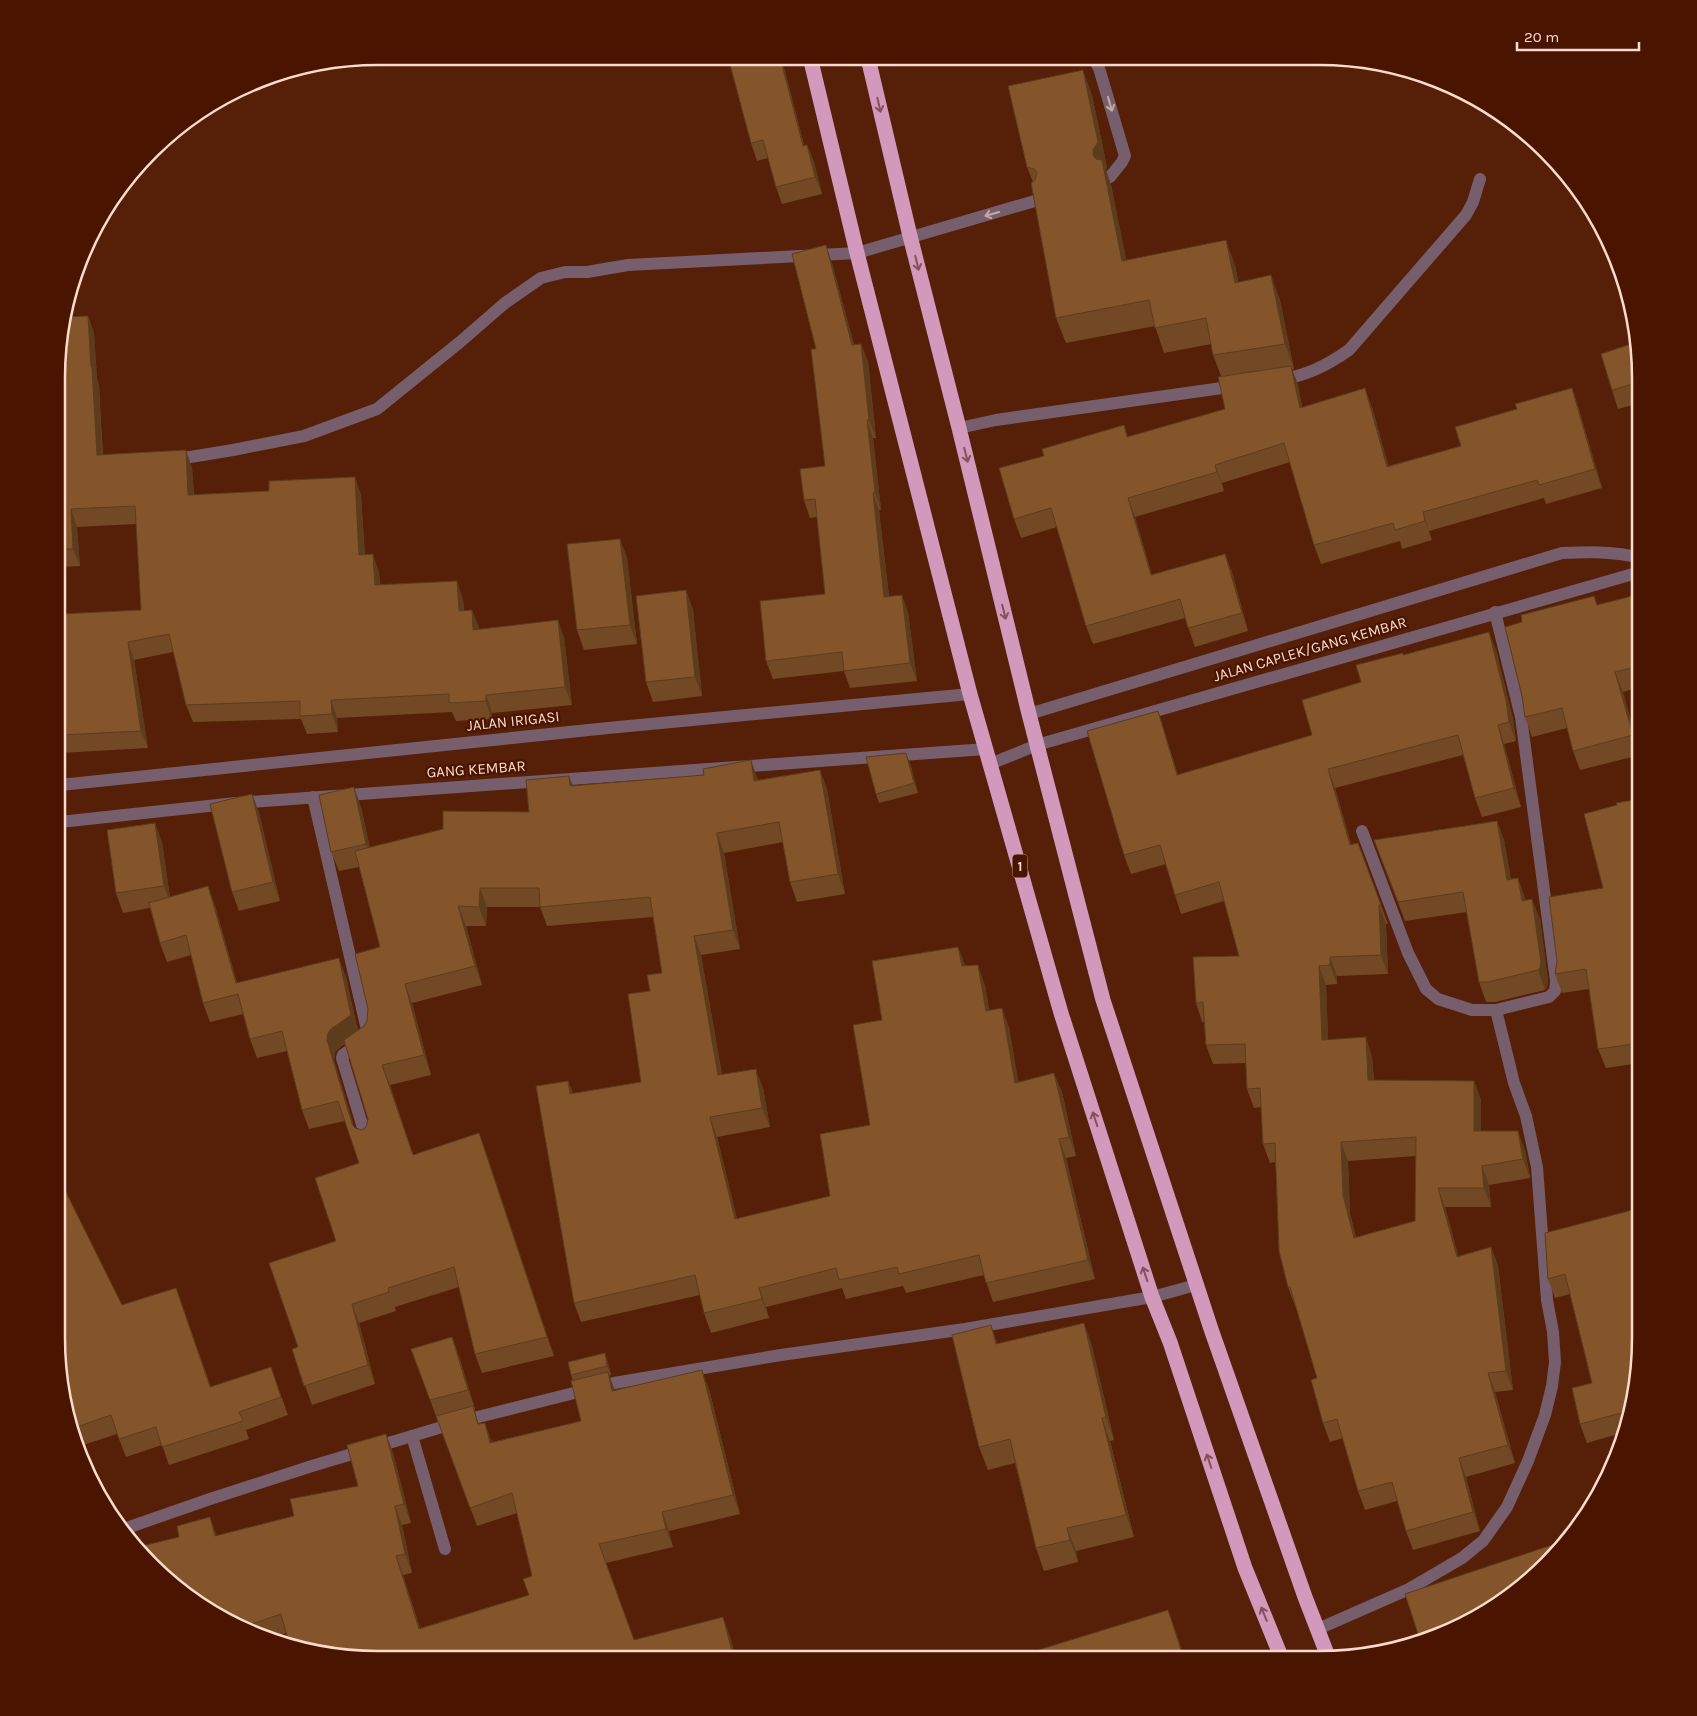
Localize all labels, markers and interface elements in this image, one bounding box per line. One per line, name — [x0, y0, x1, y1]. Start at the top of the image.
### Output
scale bar — [1517, 20, 1640, 52]
text: 20 m — [1524, 28, 1559, 46]
one-way arrow — [1105, 95, 1115, 111]
one-way arrow — [875, 97, 884, 113]
one-way arrow — [984, 209, 1000, 219]
one-way arrow — [912, 255, 922, 271]
one-way arrow — [962, 446, 971, 462]
one-way arrow — [1000, 604, 1009, 620]
street label: JALAN CAPLEK/GANG KEMBAR — [1211, 613, 1409, 685]
street label: JALAN IRIGASI — [466, 707, 560, 735]
street label: GANG KEMBAR — [426, 757, 526, 781]
road number: 1 — [1012, 854, 1028, 878]
one-way arrow — [1090, 1112, 1100, 1128]
one-way arrow — [1139, 1266, 1149, 1282]
one-way arrow — [1204, 1453, 1214, 1469]
one-way arrow — [1258, 1607, 1268, 1622]

